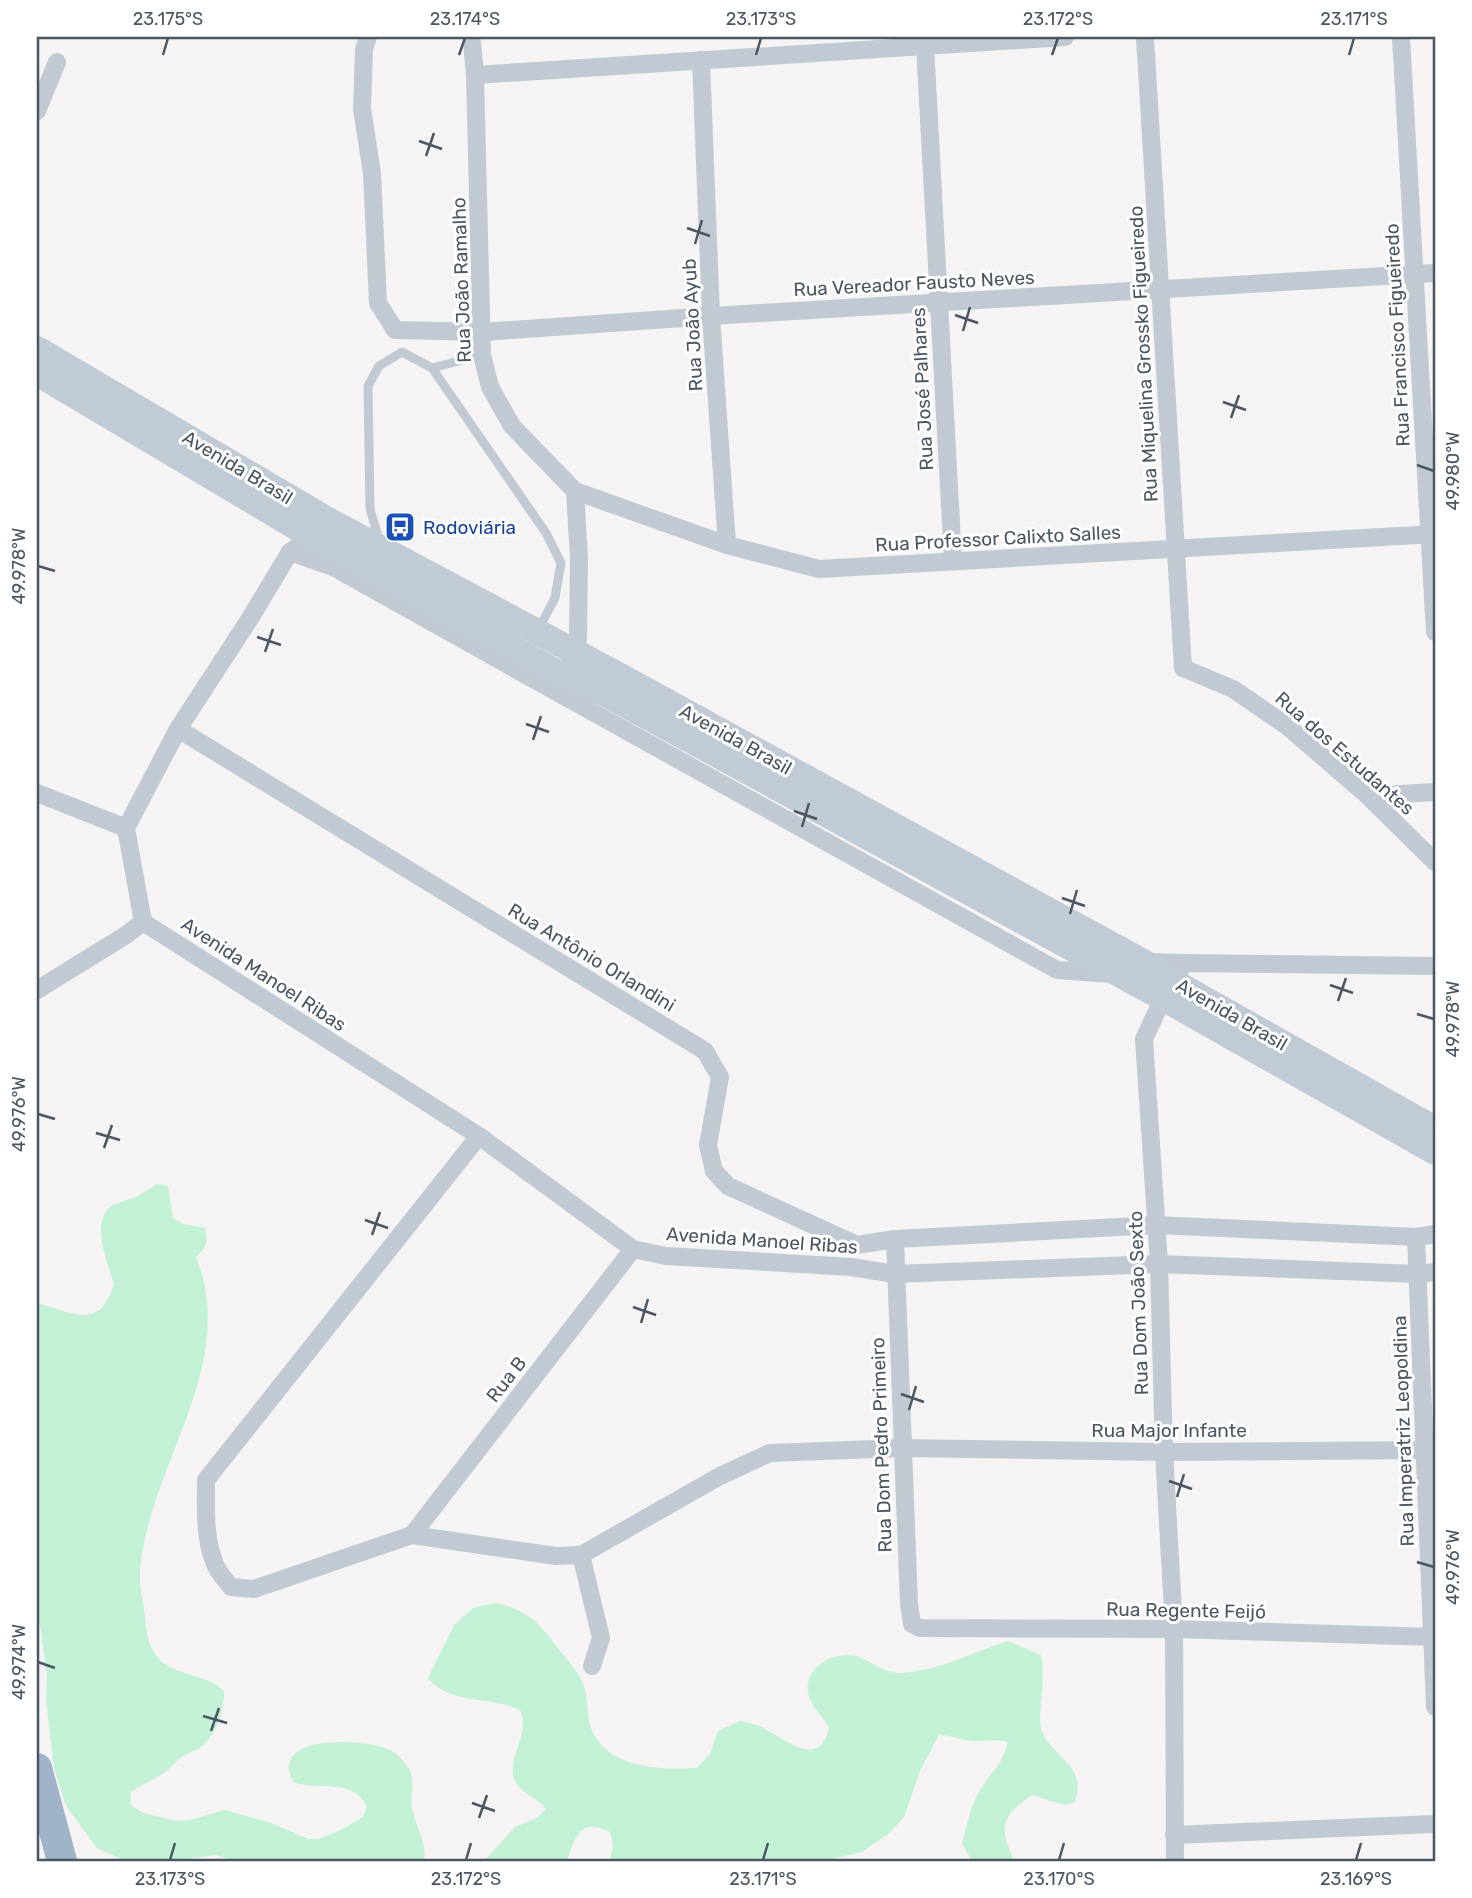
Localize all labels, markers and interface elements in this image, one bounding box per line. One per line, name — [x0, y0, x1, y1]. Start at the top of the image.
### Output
text: 23.175°S — [133, 8, 203, 30]
text: 23.174°S — [430, 8, 500, 30]
text: 23.173°S — [726, 8, 796, 30]
text: 23.172°S — [1023, 8, 1093, 30]
text: 23.171°S — [1320, 8, 1388, 30]
street label: Rua João Ramalho — [447, 197, 476, 363]
street label: Rua Miquelina Grossko Figueiredo — [1124, 205, 1163, 503]
street label: Rua Francisco Figueiredo — [1380, 223, 1415, 447]
street label: Rua João Ayub — [678, 258, 707, 392]
street label: Rua Vereador Fausto Neves — [793, 266, 1035, 301]
street label: Rua José Palhares — [907, 307, 938, 471]
street label: Avenida Brasil — [178, 425, 297, 509]
text: 49.980°W — [1442, 431, 1464, 511]
bus stop icon: Rodoviária — [383, 510, 417, 544]
place label: Rodoviária — [423, 516, 516, 539]
street label: Rua Professor Calixto Salles — [875, 521, 1121, 556]
text: 49.978°W — [8, 527, 30, 605]
street label: Rua dos Estudantes — [1270, 687, 1419, 820]
street label: Avenida Brasil — [676, 699, 796, 780]
street label: Rua Antônio Orlandini — [504, 898, 680, 1017]
street label: Avenida Manoel Ribas — [177, 913, 350, 1036]
street label: Avenida Brasil — [1172, 973, 1291, 1056]
text: 49.978°W — [1442, 980, 1464, 1058]
text: 49.976°W — [8, 1076, 30, 1152]
street label: Rua Dom João Sexto — [1124, 1210, 1153, 1396]
street label: Avenida Manoel Ribas — [665, 1222, 859, 1259]
street label: Rua Imperatriz Leopoldina — [1388, 1315, 1419, 1547]
street label: Rua Dom Pedro Primeiro — [866, 1337, 897, 1553]
street label: Rua B — [481, 1352, 531, 1407]
street label: Rua Major Infante — [1091, 1419, 1247, 1442]
text: 49.976°W — [1442, 1529, 1464, 1605]
street label: Rua Regente Feijó — [1106, 1598, 1266, 1623]
text: 49.974°W — [8, 1624, 30, 1700]
text: 23.173°S — [135, 1868, 205, 1890]
text: 23.172°S — [431, 1868, 501, 1890]
text: 23.171°S — [729, 1868, 797, 1890]
text: 23.170°S — [1023, 1868, 1095, 1890]
text: 23.169°S — [1320, 1868, 1392, 1890]

